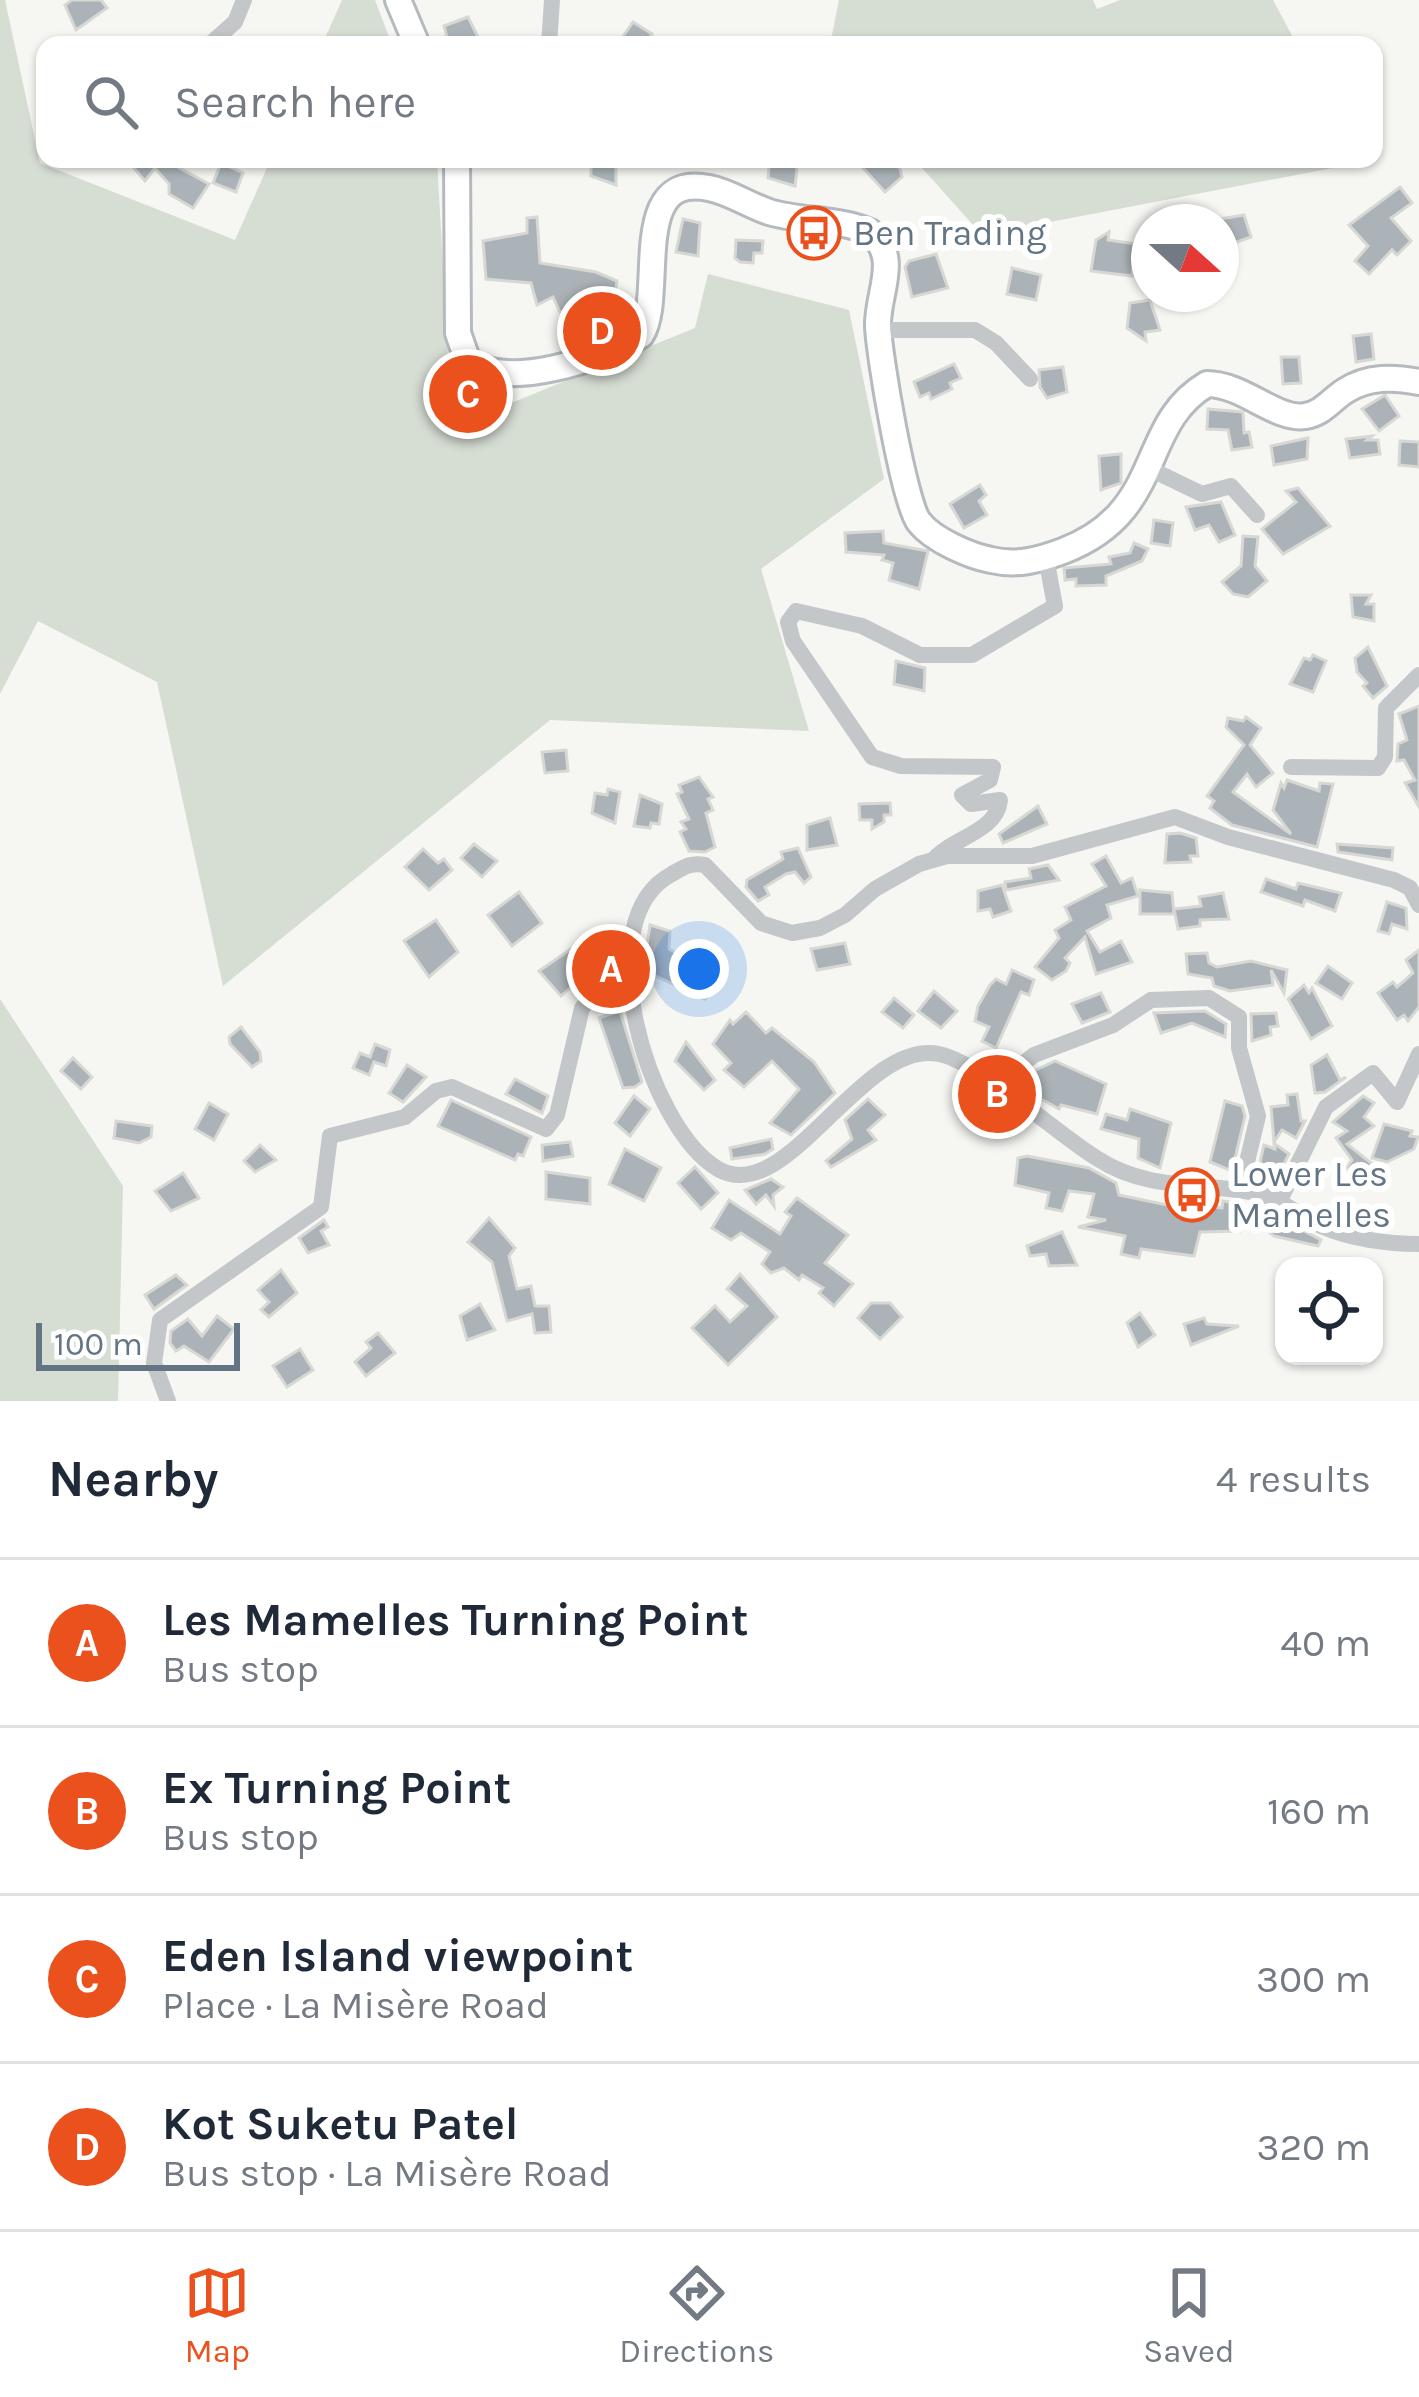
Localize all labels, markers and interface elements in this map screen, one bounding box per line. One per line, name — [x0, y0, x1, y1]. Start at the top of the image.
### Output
search box — [36, 36, 1383, 168]
icon: search — [78, 69, 144, 135]
text: Search here — [174, 76, 416, 128]
north arrow — [1131, 204, 1239, 312]
bus stop icon: Ben Trading — [786, 205, 842, 261]
place label: Ben Trading — [853, 212, 1046, 254]
pin: D — [563, 286, 641, 376]
pin: C — [429, 349, 507, 439]
pin: A — [572, 924, 650, 1014]
your location — [669, 939, 729, 999]
pin: B — [958, 1049, 1036, 1139]
place label: Lower Les Mamelles — [1231, 1153, 1391, 1236]
bus stop icon: Lower Les Mamelles — [1164, 1167, 1220, 1223]
map controls — [1275, 1257, 1383, 1365]
button: locate — [1275, 1257, 1383, 1365]
scale bar — [36, 1317, 240, 1370]
text: 100 m — [54, 1325, 143, 1363]
text: Nearby — [48, 1449, 218, 1509]
text: 4 results — [1216, 1456, 1371, 1502]
text: Les Mamelles Turning Point — [162, 1594, 748, 1646]
text: A — [75, 1620, 99, 1666]
text: 40 m — [1280, 1620, 1371, 1666]
text: Bus stop — [162, 1646, 319, 1692]
text: Ex Turning Point — [162, 1762, 511, 1814]
text: B — [74, 1788, 100, 1834]
text: 160 m — [1267, 1788, 1371, 1834]
text: Bus stop — [162, 1814, 319, 1860]
text: Eden Island viewpoint — [162, 1930, 633, 1982]
text: C — [75, 1956, 99, 2002]
text: 300 m — [1256, 1956, 1371, 2002]
text: Place · La Misère Road — [162, 1982, 549, 2028]
text: Kot Suketu Patel — [162, 2098, 519, 2150]
text: D — [74, 2124, 100, 2170]
text: 320 m — [1256, 2124, 1371, 2170]
text: Bus stop · La Misère Road — [162, 2150, 612, 2196]
tab: Map — [184, 2260, 250, 2370]
tab: Directions — [619, 2260, 774, 2370]
tab: Saved — [1143, 2260, 1235, 2370]

